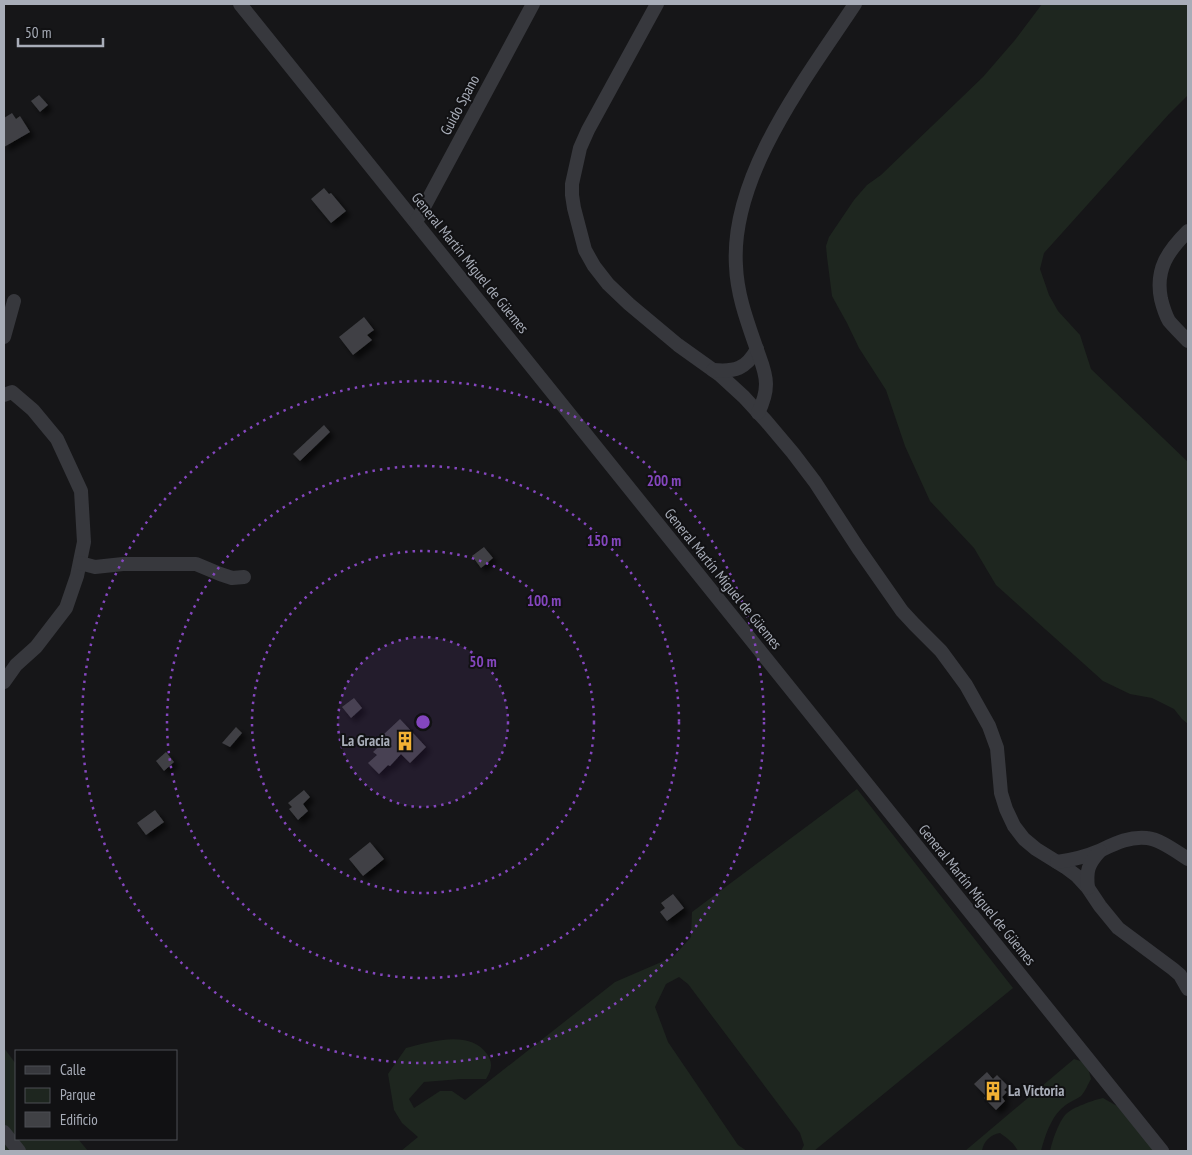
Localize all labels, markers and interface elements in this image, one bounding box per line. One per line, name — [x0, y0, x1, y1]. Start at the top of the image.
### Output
scale bar — [18, 15, 102, 47]
text: 50 m — [25, 23, 51, 42]
street label: Guido Spano — [436, 71, 483, 138]
street label: General Martín Miguel de Güemes — [408, 188, 533, 337]
text: 200 m — [647, 471, 681, 490]
street label: General Martín Miguel de Güemes — [661, 504, 786, 653]
text: 150 m — [587, 531, 621, 550]
text: 100 m — [527, 591, 561, 610]
text: 50 m — [469, 652, 497, 671]
centre of rings — [414, 713, 432, 731]
building icon: La Gracia — [394, 730, 416, 752]
place label: La Gracia — [342, 731, 390, 750]
street label: General Martín Miguel de Güemes — [915, 820, 1040, 969]
legend — [15, 1050, 178, 1140]
text: Calle — [60, 1060, 86, 1079]
building icon: La Victoria — [982, 1080, 1004, 1102]
place label: La Victoria — [1008, 1081, 1064, 1100]
text: Parque — [60, 1085, 96, 1104]
text: Edificio — [60, 1110, 98, 1129]

